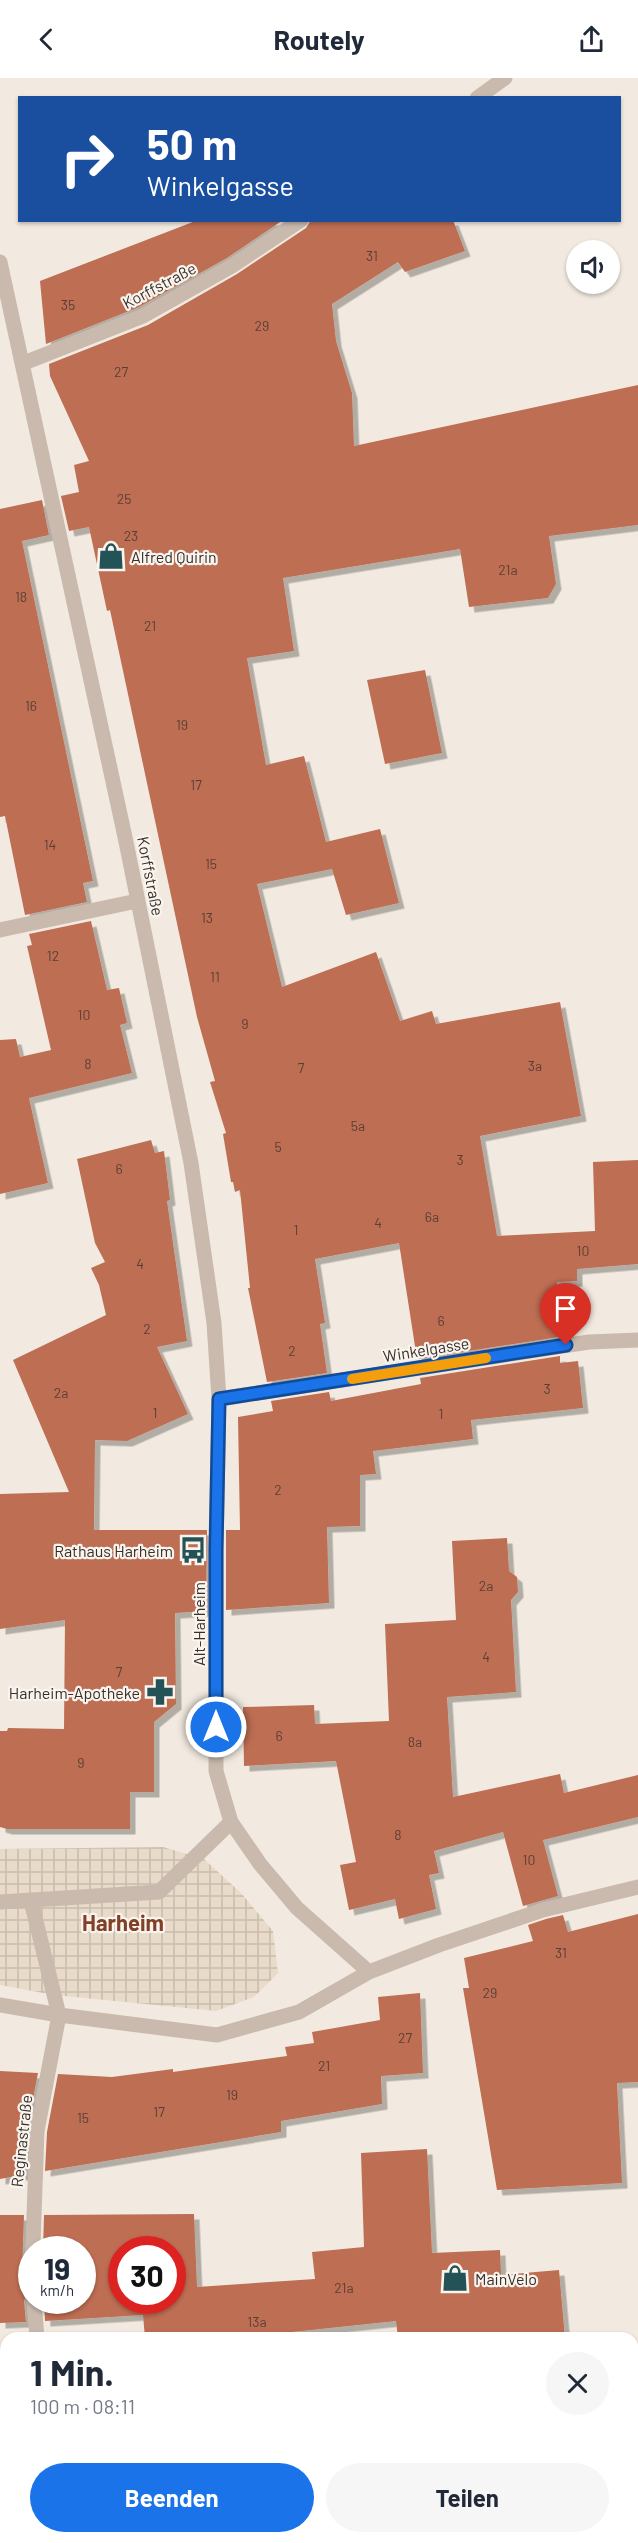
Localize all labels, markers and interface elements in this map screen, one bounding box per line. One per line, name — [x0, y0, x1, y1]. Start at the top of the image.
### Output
icon: back — [30, 23, 63, 56]
text: Routely — [273, 23, 365, 55]
icon: share — [575, 23, 608, 56]
text: 50 m — [147, 118, 237, 168]
icon: right — [48, 120, 126, 198]
text: Winkelgasse — [147, 169, 294, 201]
map controls — [566, 240, 620, 294]
button: sound — [566, 240, 620, 294]
house number: 31 — [366, 247, 378, 264]
street label: Korffstraße — [119, 258, 199, 312]
house number: 35 — [61, 296, 75, 313]
house number: 29 — [255, 317, 269, 334]
house number: 27 — [114, 363, 128, 380]
house number: 25 — [117, 490, 131, 507]
house number: 23 — [124, 527, 138, 544]
shop icon: Alfred Quirin — [96, 541, 126, 571]
place label: Alfred Quirin — [131, 547, 217, 566]
house number: 21a — [498, 561, 518, 578]
house number: 18 — [15, 588, 27, 605]
house number: 21 — [144, 617, 156, 634]
house number: 16 — [25, 697, 37, 714]
house number: 19 — [176, 716, 188, 733]
house number: 17 — [190, 776, 202, 793]
street label: Korffstraße — [134, 835, 168, 917]
house number: 14 — [44, 836, 56, 853]
house number: 15 — [205, 855, 217, 872]
house number: 13 — [201, 909, 213, 926]
house number: 12 — [47, 947, 59, 964]
house number: 11 — [210, 968, 220, 985]
house number: 10 — [78, 1006, 90, 1023]
house number: 9 — [241, 1015, 249, 1032]
house number: 8 — [84, 1055, 92, 1072]
house number: 3a — [528, 1057, 542, 1074]
house number: 7 — [298, 1059, 305, 1076]
house number: 5a — [351, 1117, 365, 1134]
house number: 5 — [274, 1138, 282, 1155]
house number: 3 — [456, 1151, 464, 1168]
house number: 6 — [115, 1160, 123, 1177]
house number: 6a — [425, 1208, 439, 1225]
house number: 4 — [374, 1214, 382, 1231]
house number: 1 — [294, 1221, 298, 1238]
house number: 10 — [577, 1242, 589, 1259]
house number: 4 — [136, 1255, 144, 1272]
pin — [540, 1283, 591, 1345]
icon: arrive — [549, 1292, 582, 1325]
house number: 6 — [437, 1312, 445, 1329]
house number: 2 — [143, 1320, 151, 1337]
street label: Winkelgasse — [382, 1333, 470, 1365]
house number: 2 — [288, 1342, 296, 1359]
house number: 3 — [543, 1380, 551, 1397]
house number: 2a — [54, 1384, 68, 1401]
house number: 1 — [153, 1404, 157, 1421]
house number: 1 — [439, 1405, 443, 1422]
house number: 2 — [274, 1481, 282, 1498]
bus stop icon: Rathaus Harheim — [178, 1535, 208, 1565]
place label: Rathaus Harheim — [54, 1541, 173, 1560]
house number: 2a — [479, 1577, 493, 1594]
street label: Alt-Harheim — [189, 1582, 208, 1666]
house number: 4 — [482, 1648, 490, 1665]
house number: 7 — [116, 1663, 123, 1680]
pharmacy icon: Harheim-Apotheke — [145, 1677, 175, 1707]
place label: Harheim-Apotheke — [9, 1683, 140, 1702]
position arrow — [184, 1695, 248, 1759]
house number: 6 — [275, 1727, 283, 1744]
house number: 8a — [408, 1733, 422, 1750]
house number: 9 — [77, 1754, 85, 1771]
house number: 8 — [394, 1826, 402, 1843]
house number: 10 — [523, 1851, 535, 1868]
district label: Harheim — [82, 1909, 164, 1935]
house number: 31 — [555, 1944, 567, 1961]
house number: 29 — [483, 1984, 497, 2001]
house number: 27 — [398, 2029, 412, 2046]
house number: 21 — [318, 2057, 330, 2074]
house number: 19 — [226, 2086, 238, 2103]
street label: Reginastraße — [7, 2094, 35, 2188]
house number: 17 — [153, 2103, 165, 2120]
house number: 15 — [77, 2109, 89, 2126]
speed limit sign: 30 — [108, 2236, 186, 2314]
text: 19 — [44, 2250, 70, 2286]
shop icon: MainVelo — [440, 2263, 470, 2293]
place label: MainVelo — [475, 2269, 537, 2288]
house number: 21a — [334, 2279, 354, 2296]
text: km/h — [40, 2281, 74, 2299]
house number: 13a — [247, 2313, 267, 2330]
text: 1 Min. — [30, 2350, 114, 2393]
button: close — [546, 2352, 609, 2415]
text: 100 m · 08:11 — [30, 2394, 135, 2418]
button: Beenden — [30, 2463, 314, 2532]
button: Teilen — [326, 2463, 609, 2532]

